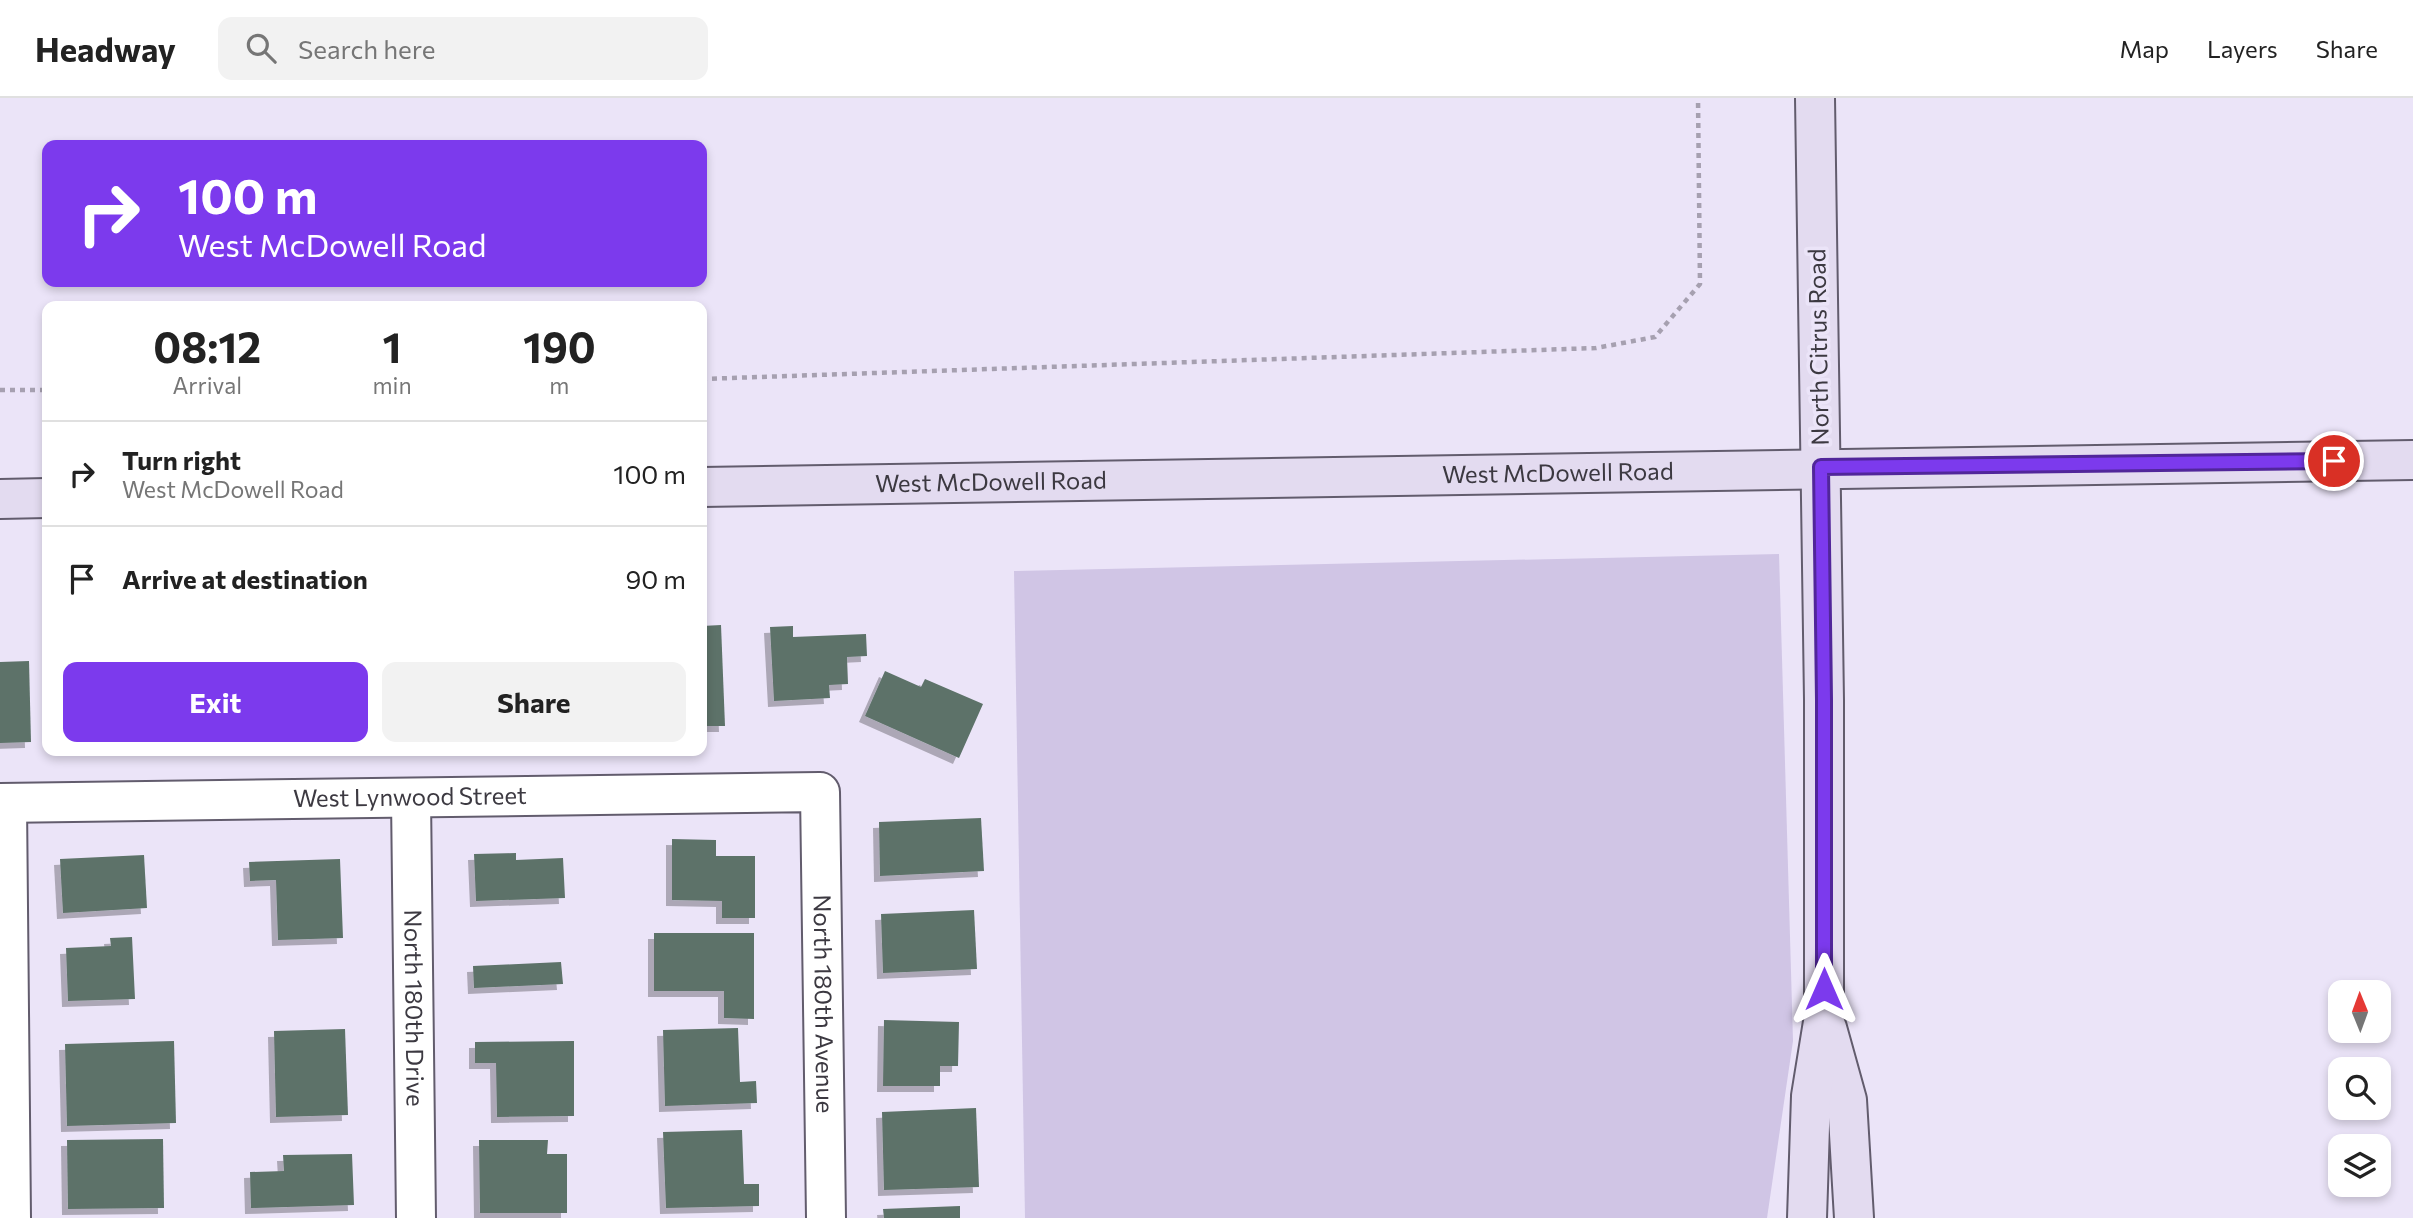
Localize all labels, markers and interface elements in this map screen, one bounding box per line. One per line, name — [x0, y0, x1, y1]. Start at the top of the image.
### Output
search box — [218, 17, 708, 80]
text: Headway — [35, 28, 176, 69]
icon: search — [242, 29, 280, 67]
text: Search here — [298, 33, 436, 64]
text: Map — [2120, 34, 2169, 63]
text: Layers — [2207, 34, 2278, 63]
text: Share — [2316, 34, 2378, 63]
text: 100 m — [178, 164, 317, 224]
icon: right — [63, 168, 154, 259]
text: West McDowell Road — [178, 224, 487, 264]
street label: North Citrus Road — [1801, 248, 1834, 446]
text: 08:12 — [153, 320, 261, 372]
text: 1 — [383, 320, 402, 372]
text: 190 — [523, 320, 596, 372]
text: Arrival — [172, 371, 242, 399]
text: min — [372, 371, 412, 399]
text: m — [549, 371, 569, 399]
pin — [2304, 431, 2364, 491]
icon: arrive — [2315, 442, 2353, 480]
text: Turn right — [122, 444, 241, 475]
icon: right — [63, 455, 101, 493]
street label: West McDowell Road — [1442, 456, 1674, 488]
text: 100 m — [613, 458, 686, 489]
street label: West McDowell Road — [875, 465, 1107, 497]
text: West McDowell Road — [122, 475, 344, 503]
icon: arrive — [63, 560, 101, 598]
text: Arrive at destination — [122, 563, 368, 594]
text: 90 m — [626, 563, 686, 594]
button: Exit — [63, 662, 368, 742]
button: Share — [382, 662, 686, 742]
street label: West Lynwood Street — [293, 780, 527, 812]
street label: North 180th Avenue — [808, 894, 841, 1114]
street label: North 180th Drive — [399, 909, 431, 1107]
position arrow — [1787, 952, 1861, 1026]
north arrow — [2328, 980, 2390, 1043]
map controls — [2328, 980, 2391, 1197]
button: search — [2328, 1057, 2391, 1120]
button: layers — [2328, 1134, 2391, 1197]

